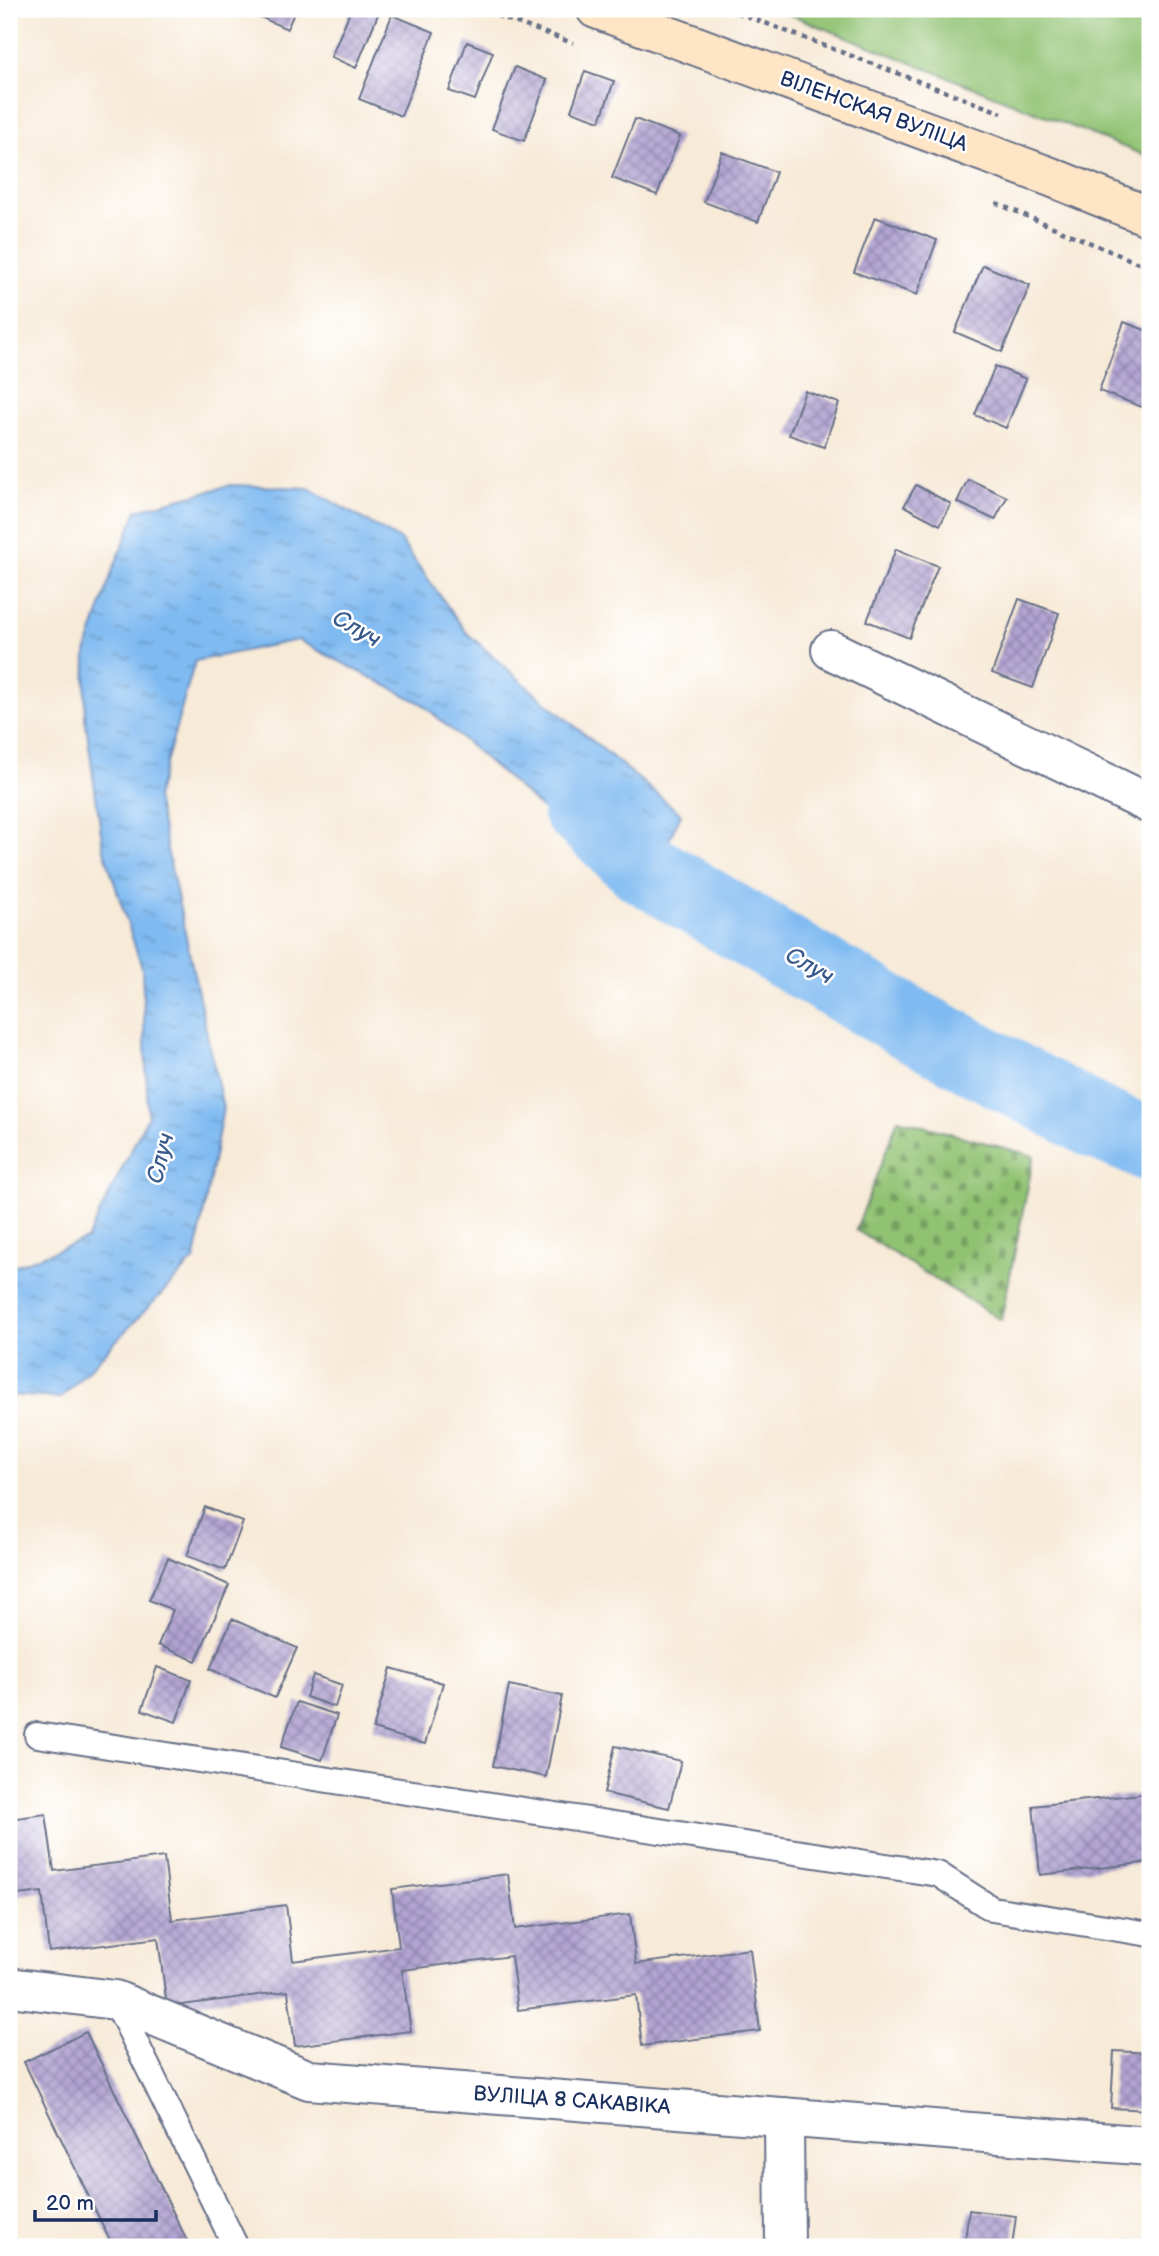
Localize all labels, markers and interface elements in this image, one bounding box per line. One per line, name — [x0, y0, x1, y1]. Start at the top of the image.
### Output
street label: ВІЛЕНСКАЯ ВУЛІЦА — [777, 66, 971, 157]
water label: Случ — [327, 604, 386, 654]
water label: Случ — [780, 941, 839, 991]
water label: Случ — [141, 1130, 181, 1186]
street label: ВУЛІЦА 8 САКАВІКА — [473, 2081, 672, 2120]
scale bar — [35, 2179, 156, 2223]
text: 20 m — [46, 2191, 94, 2216]

